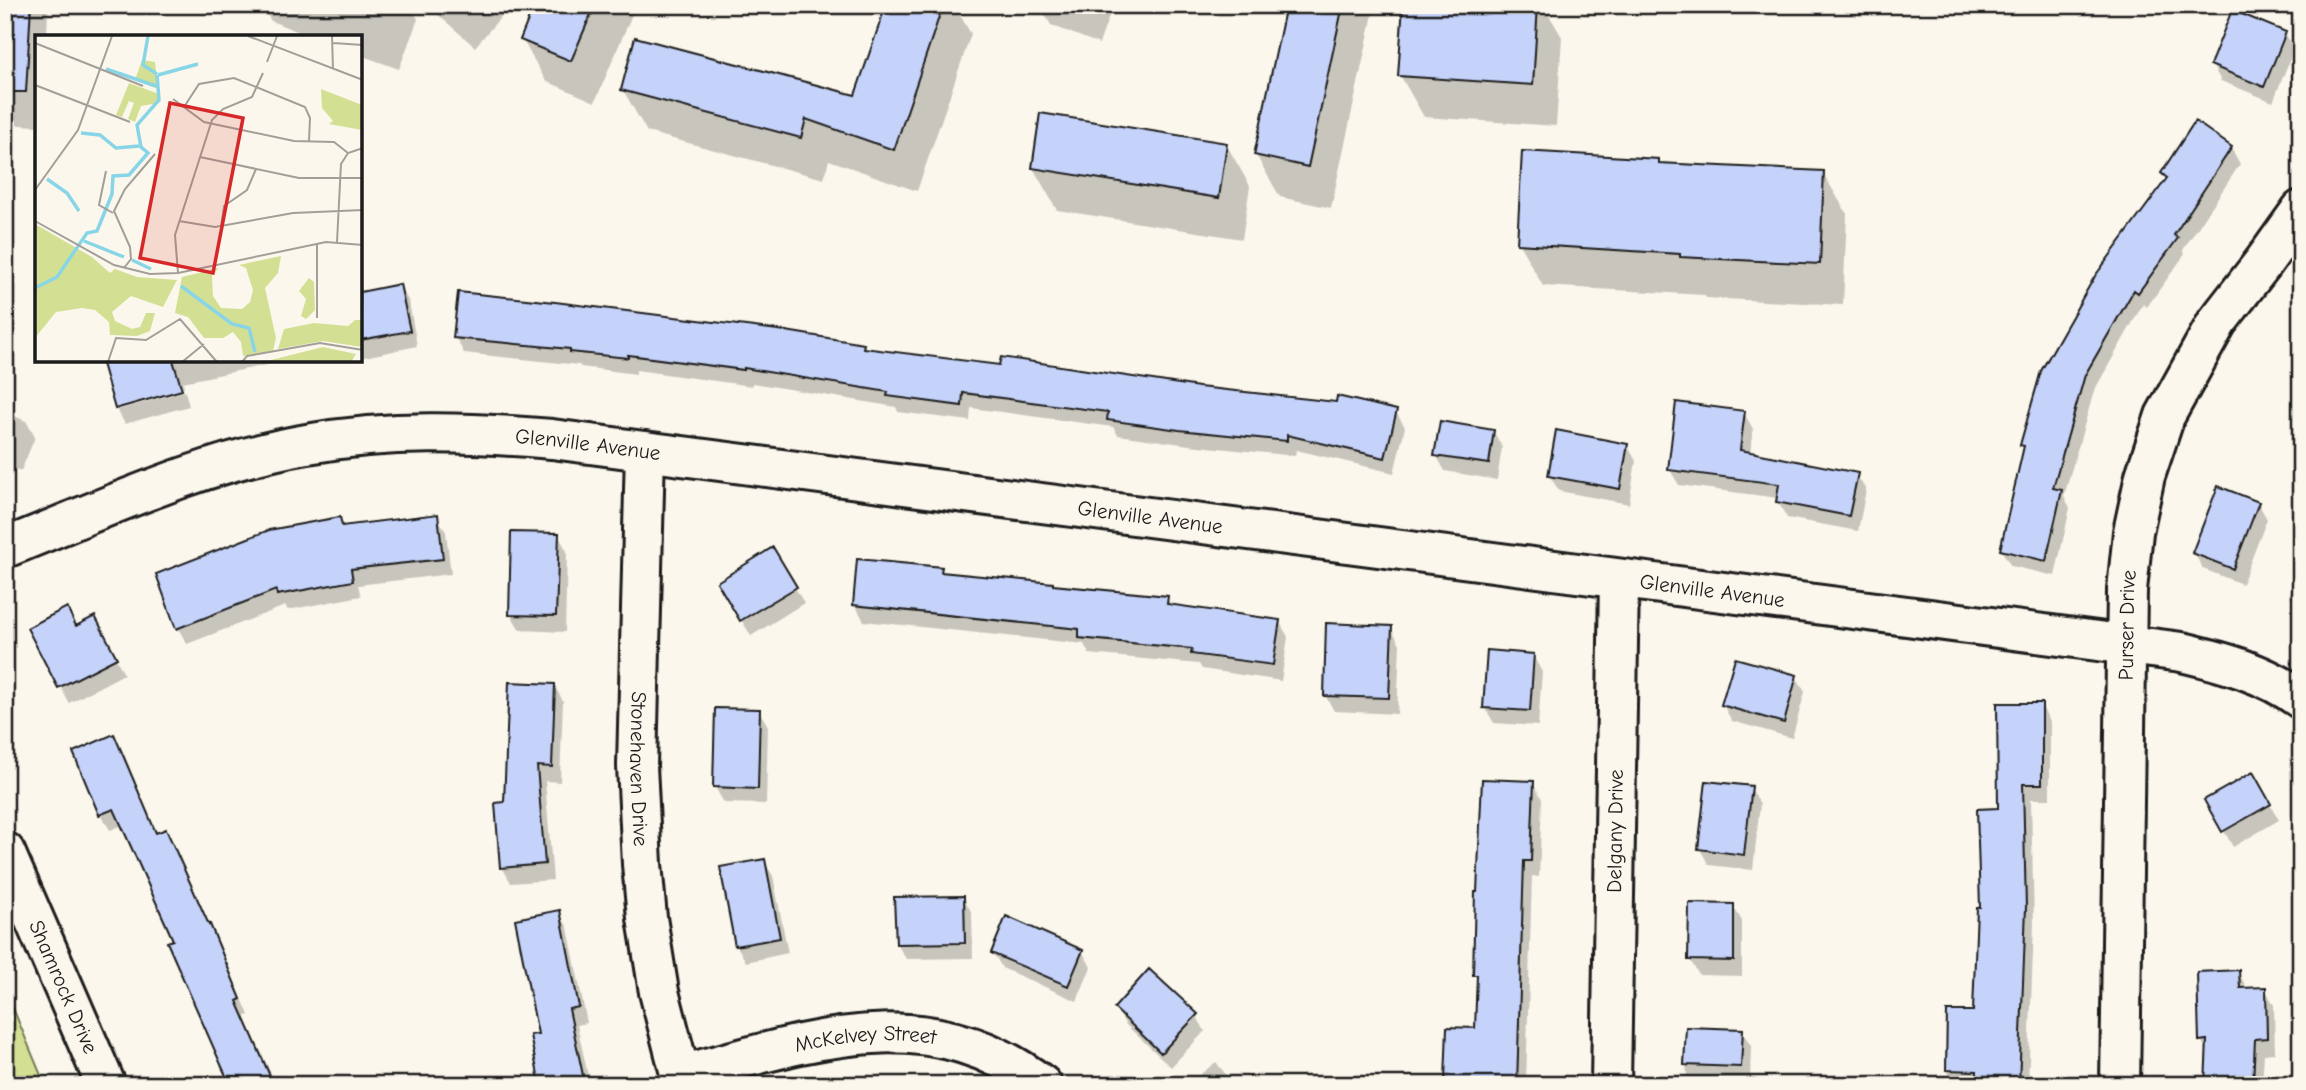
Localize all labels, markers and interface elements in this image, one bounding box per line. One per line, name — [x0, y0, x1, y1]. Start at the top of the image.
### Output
inset map — [35, 35, 362, 362]
street label: Glenville Avenue — [514, 424, 662, 465]
street label: Glenville Avenue — [1076, 496, 1224, 539]
street label: Glenville Avenue — [1638, 569, 1786, 612]
street label: Purser Drive — [2114, 569, 2141, 681]
street label: Stonehaven Drive — [625, 691, 653, 847]
street label: Delgany Drive — [1602, 769, 1628, 893]
street label: Shamrock Drive — [24, 917, 103, 1057]
street label: McKelvey Street — [792, 1021, 939, 1057]

